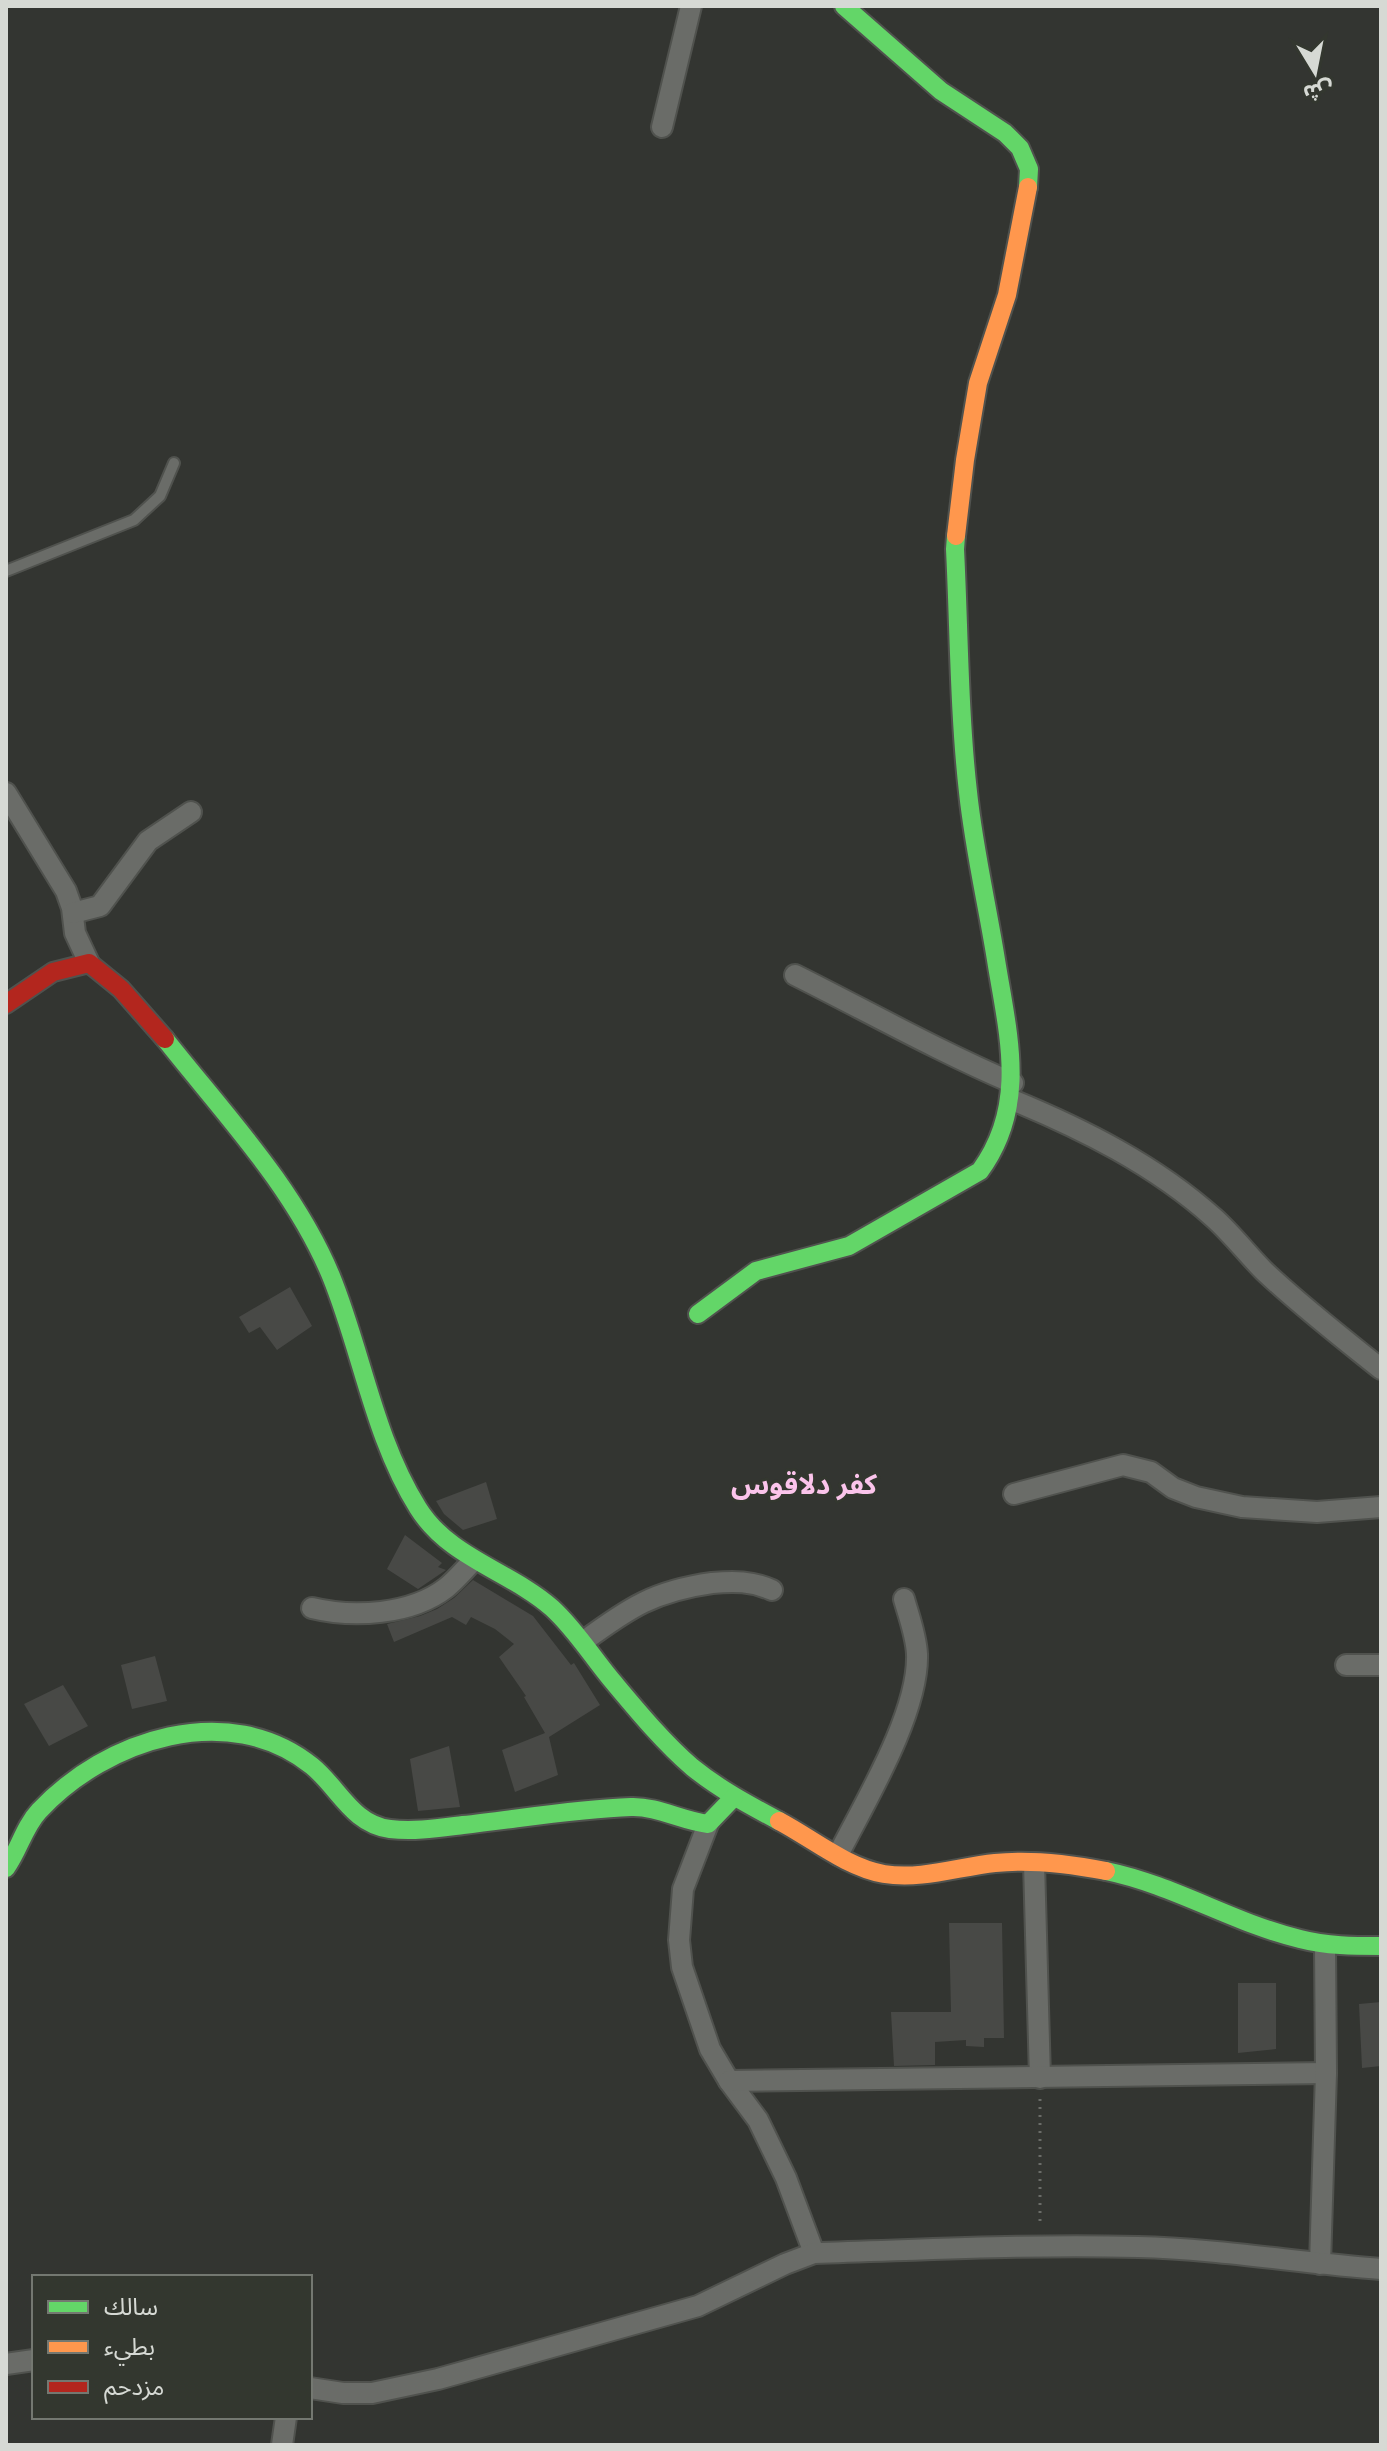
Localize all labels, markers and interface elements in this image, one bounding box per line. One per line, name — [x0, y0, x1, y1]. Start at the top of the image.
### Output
north arrow — [1275, 32, 1355, 112]
text: ش — [1301, 75, 1336, 108]
district label: كفر دلاقوس — [731, 1466, 877, 1502]
legend — [32, 2275, 312, 2419]
text: سالك — [104, 2291, 158, 2322]
text: بطيء — [104, 2331, 155, 2366]
text: مزدحم — [104, 2371, 164, 2404]

